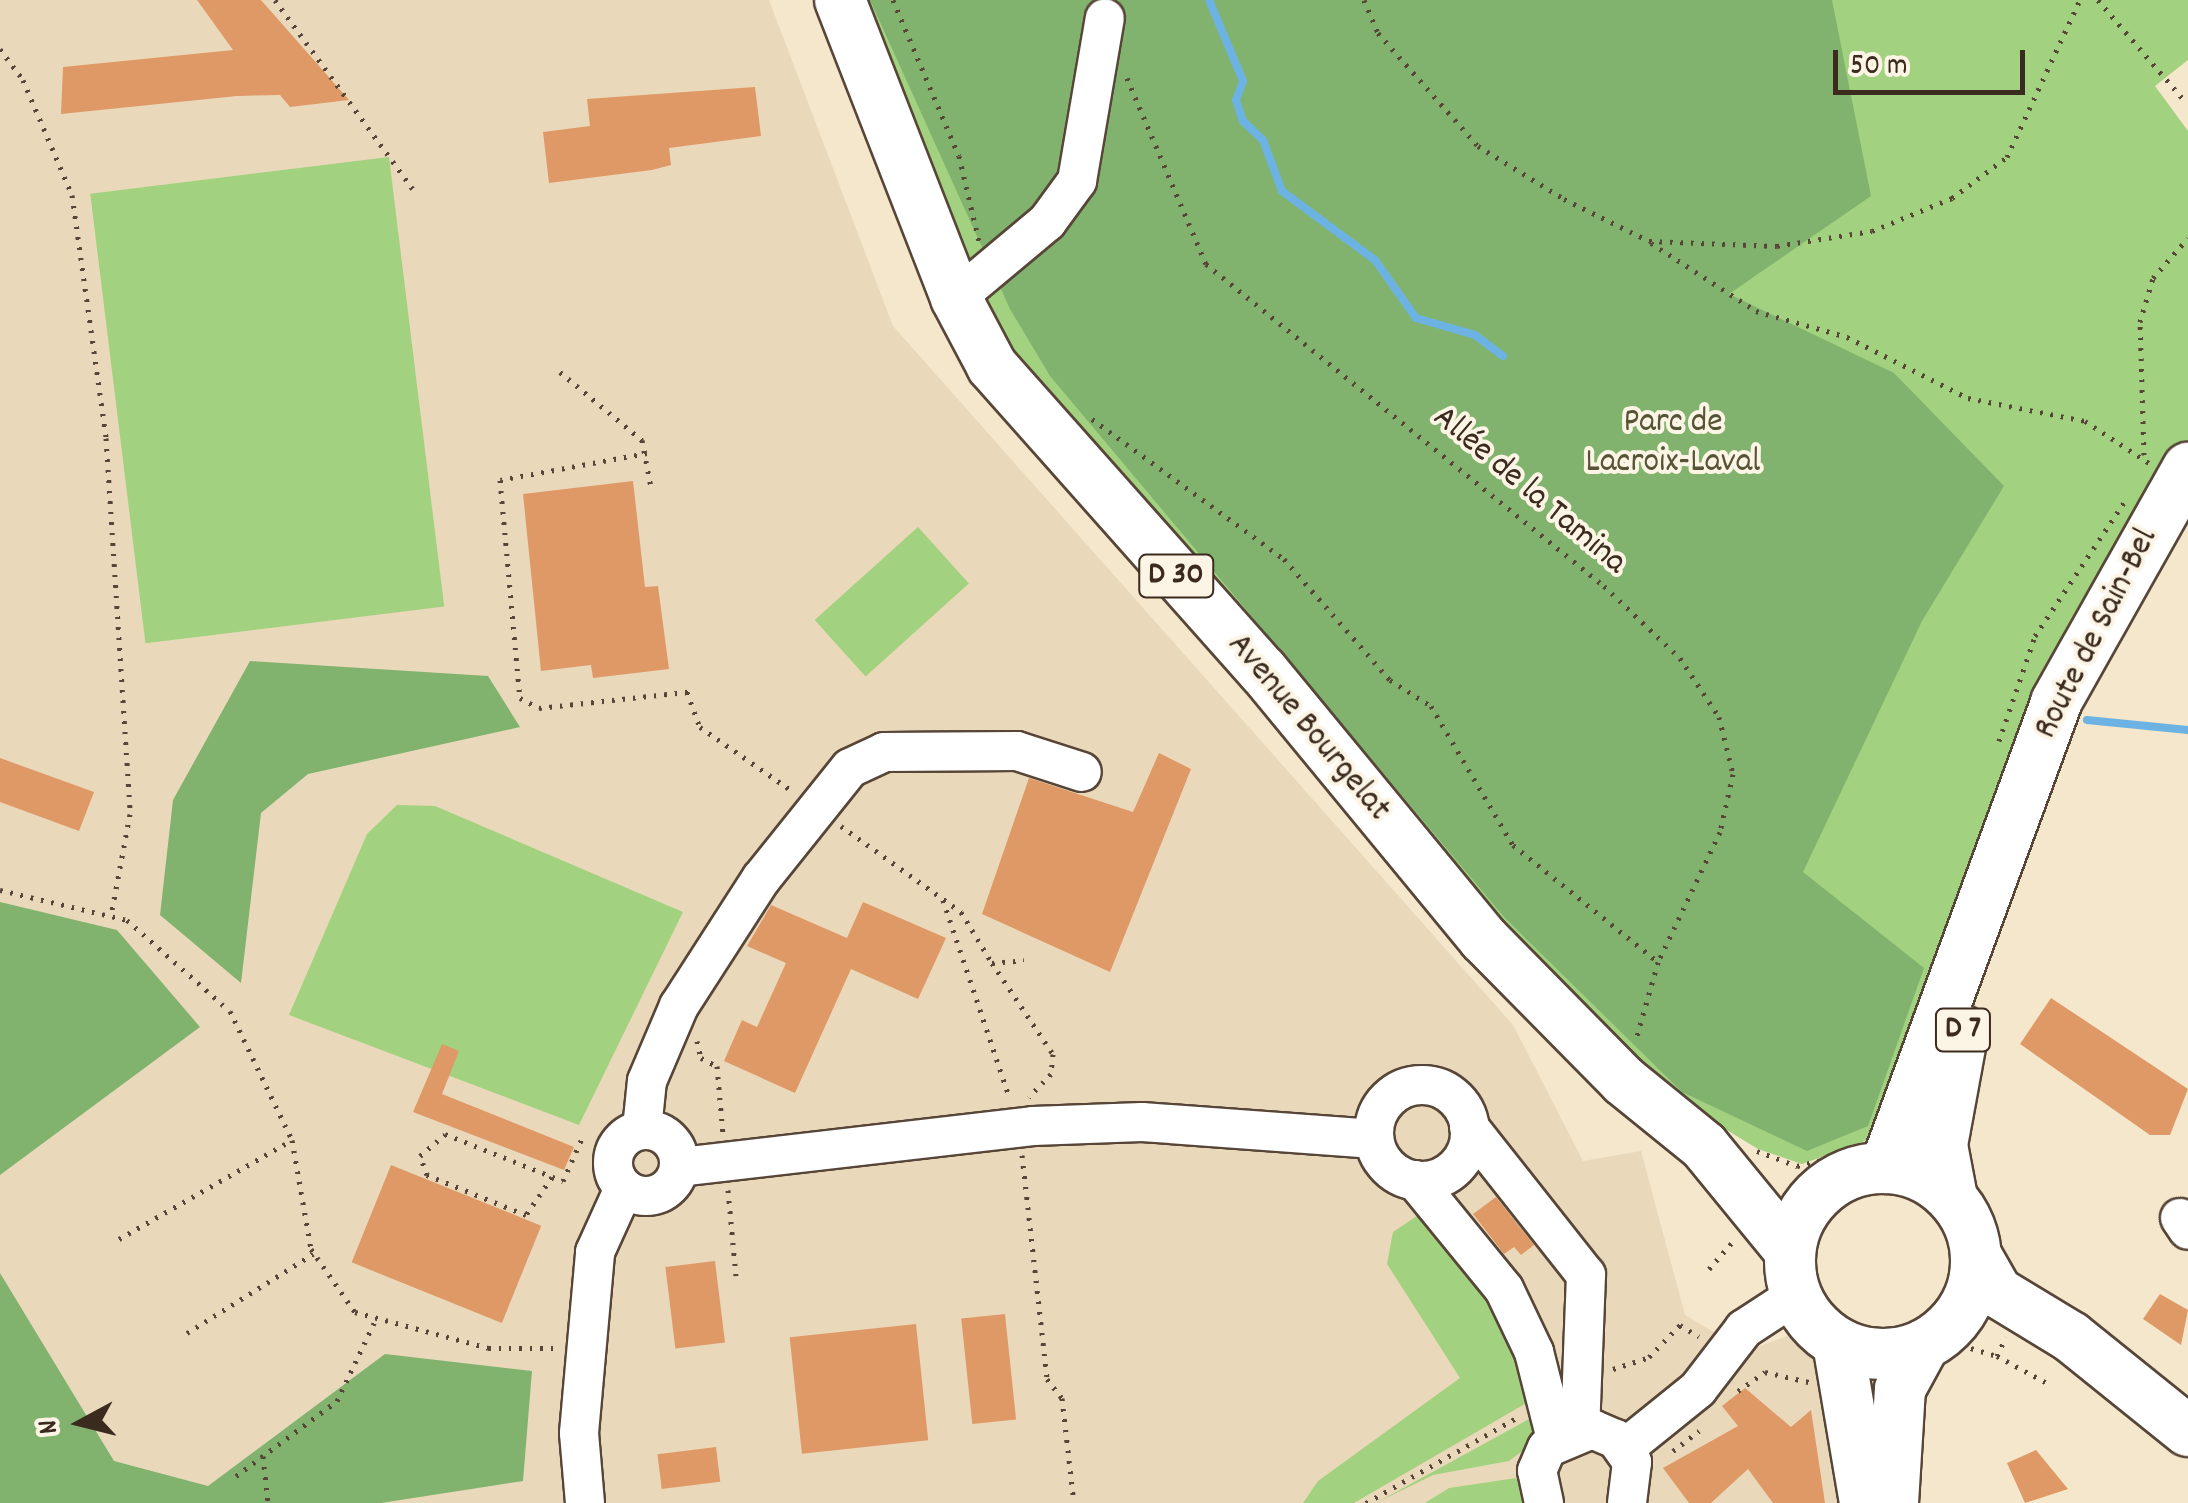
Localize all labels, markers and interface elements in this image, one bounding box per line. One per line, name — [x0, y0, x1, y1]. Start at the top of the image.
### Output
scale bar — [1838, 30, 2030, 92]
text: 50 m — [1850, 46, 1908, 89]
street label: Allée de la Tamina — [1423, 398, 1635, 584]
park label: Parc de Lacroix-Laval — [1586, 402, 1760, 484]
street label: Route de Sain-Bel — [2026, 522, 2168, 746]
road number: D 30 — [1136, 549, 1216, 603]
street label: Avenue Bourgelat — [1217, 625, 1399, 831]
road number: D 7 — [1933, 1003, 1993, 1057]
north arrow — [30, 1373, 130, 1473]
text: N — [30, 1417, 71, 1436]

